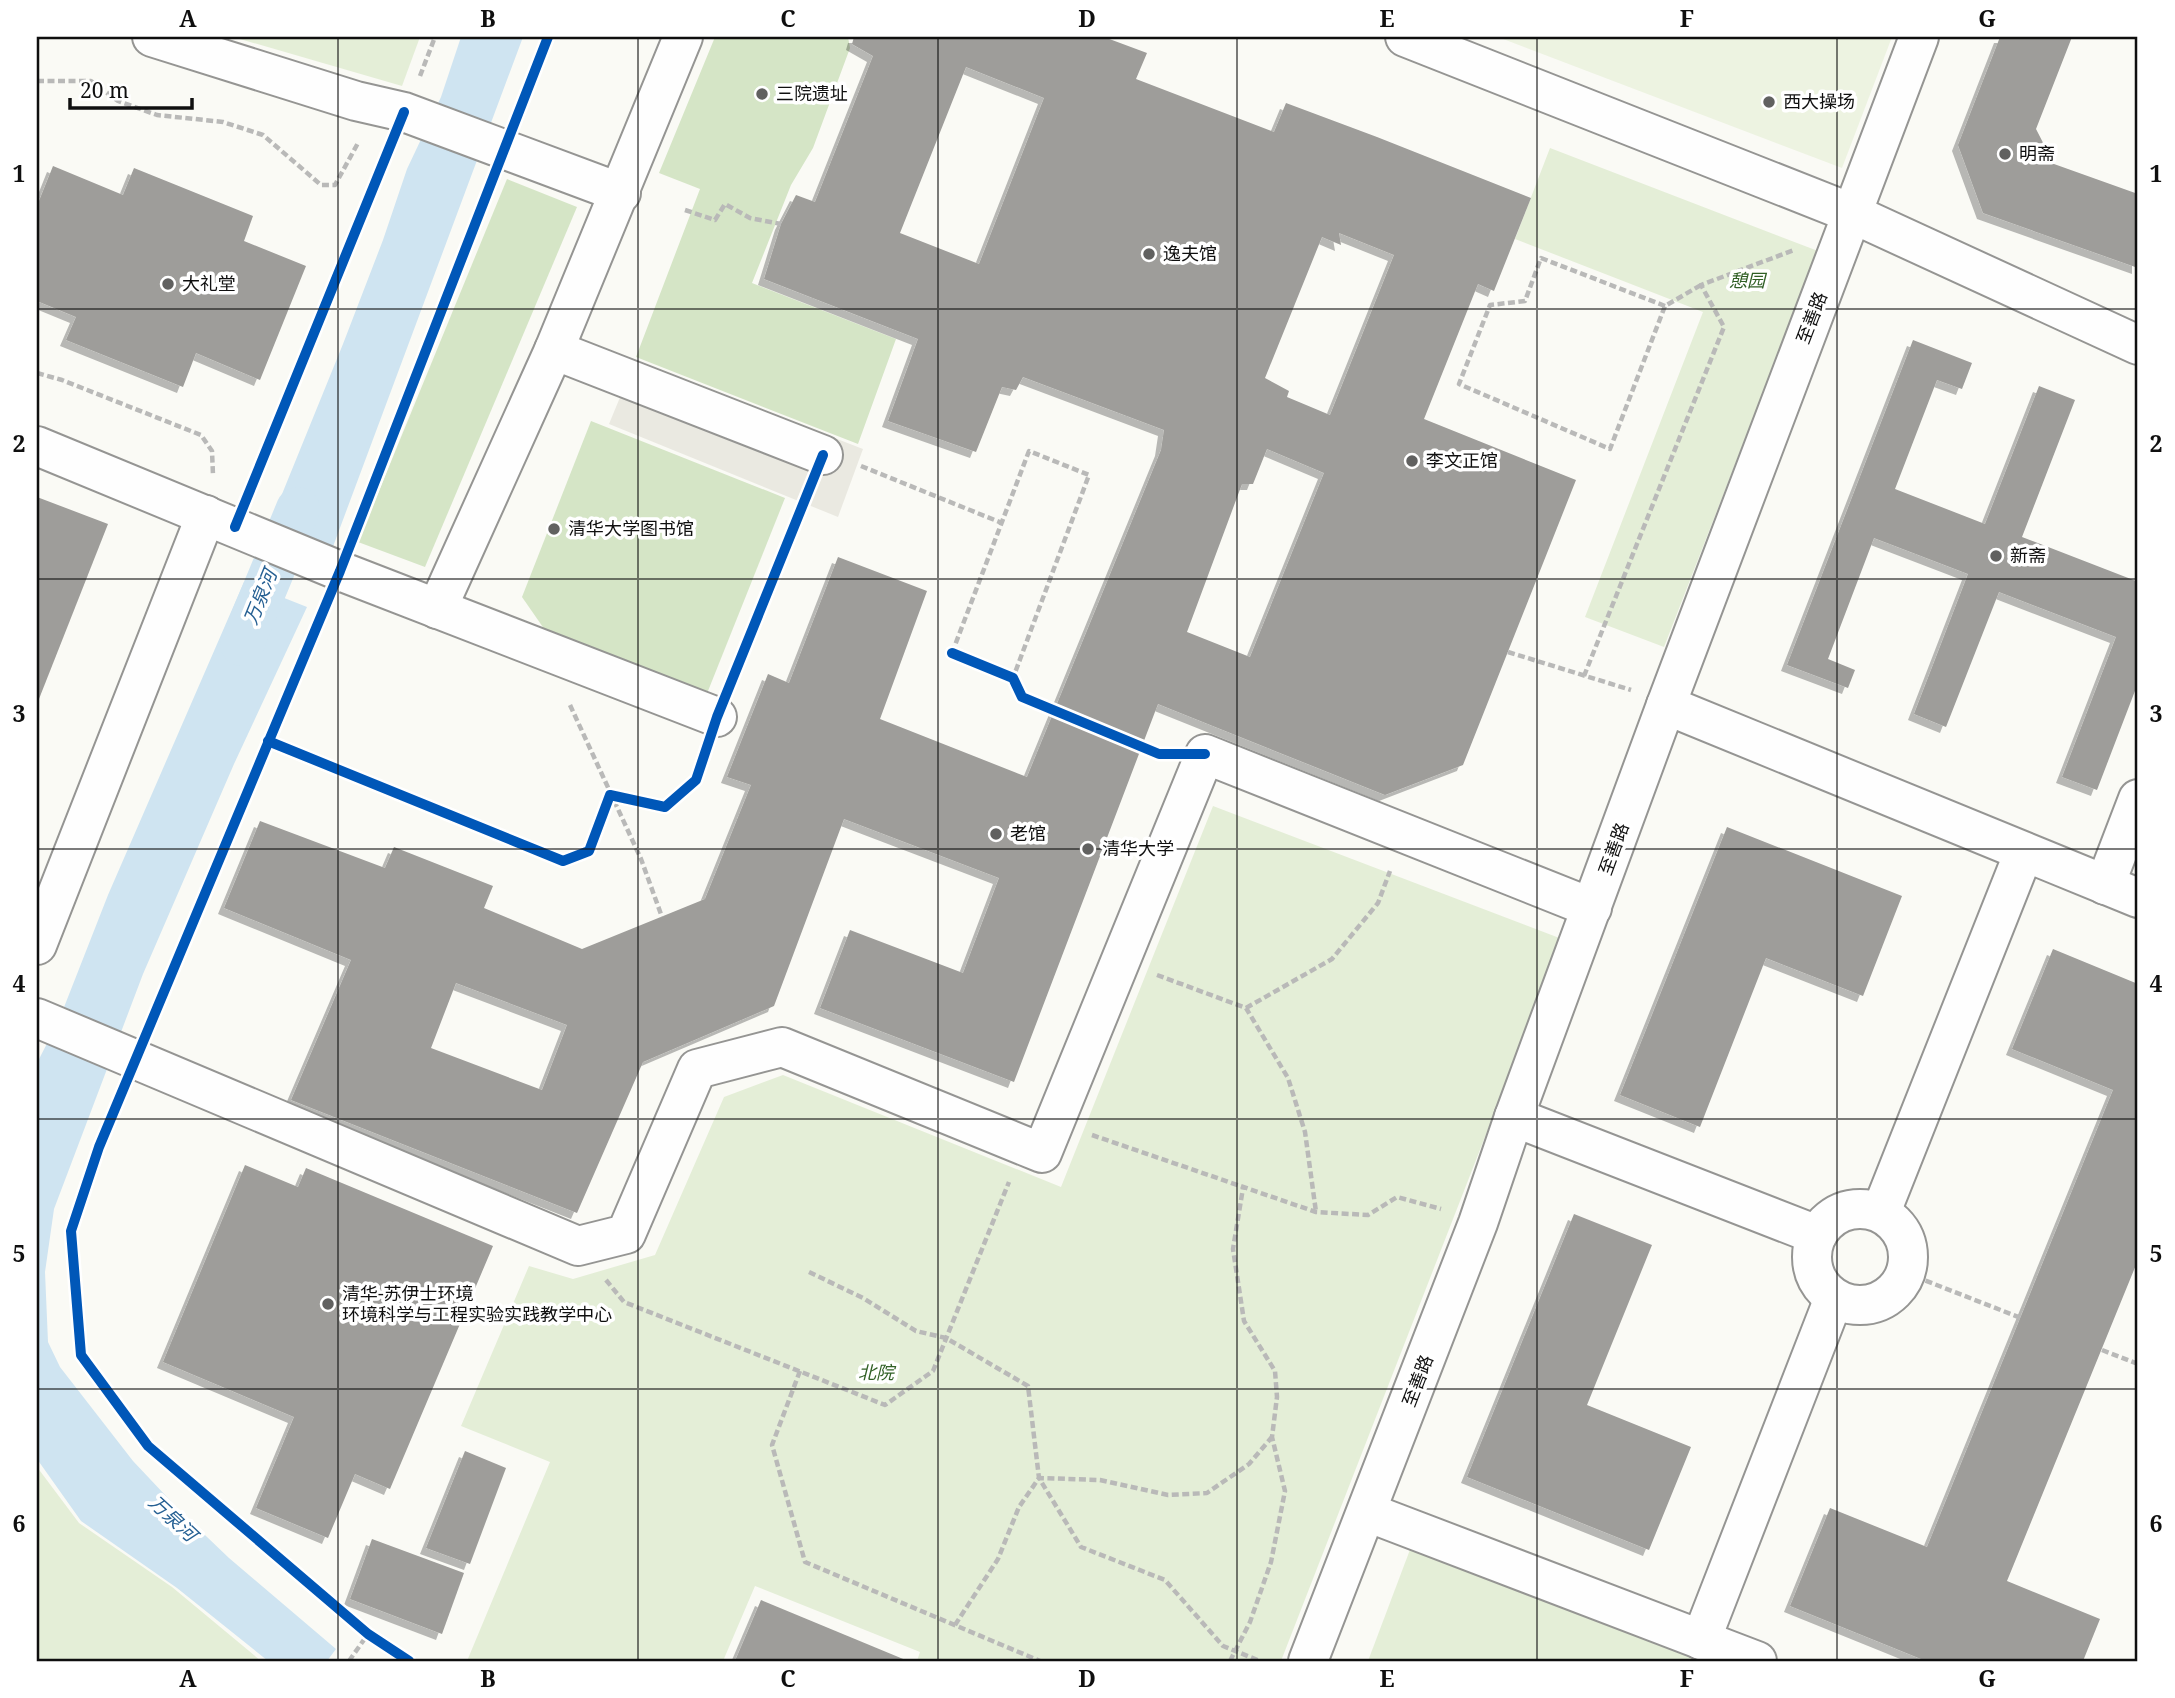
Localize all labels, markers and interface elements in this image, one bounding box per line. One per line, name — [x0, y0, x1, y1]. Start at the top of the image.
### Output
text: A — [179, 2, 197, 34]
text: B — [480, 2, 496, 34]
text: C — [780, 2, 796, 34]
text: D — [1078, 2, 1096, 34]
text: E — [1379, 2, 1395, 34]
text: F — [1680, 2, 1694, 34]
text: G — [1978, 2, 1996, 34]
scale bar — [70, 66, 192, 110]
text: 20 m — [80, 76, 129, 104]
place label: 三院遗址 — [776, 81, 848, 105]
marker: 三院遗址 — [754, 86, 770, 102]
place label: 西大操场 — [1783, 89, 1855, 113]
marker: 西大操场 — [1761, 94, 1777, 110]
place label: 明斋 — [2019, 141, 2055, 165]
marker: 明斋 — [1997, 146, 2013, 162]
text: 1 — [13, 157, 26, 189]
text: 1 — [2150, 157, 2163, 189]
place label: 逸夫馆 — [1163, 241, 1217, 265]
marker: 逸夫馆 — [1141, 246, 1157, 262]
park label: 憩园 — [1729, 268, 1768, 292]
place label: 大礼堂 — [182, 271, 236, 295]
marker: 大礼堂 — [160, 276, 176, 292]
street label: 至善路 — [1790, 288, 1832, 347]
text: 2 — [13, 427, 26, 459]
text: 2 — [2150, 427, 2163, 459]
place label: 李文正馆 — [1426, 448, 1498, 472]
marker: 李文正馆 — [1404, 453, 1420, 469]
place label: 清华大学图书馆 — [568, 516, 694, 540]
marker: 清华大学图书馆 — [546, 521, 562, 537]
place label: 新斋 — [2010, 543, 2046, 567]
marker: 新斋 — [1988, 548, 2004, 564]
water label: 万泉河 — [237, 562, 284, 628]
text: 3 — [13, 697, 26, 729]
text: 3 — [2150, 697, 2163, 729]
street label: 至善路 — [1593, 819, 1634, 878]
place label: 老馆 — [1010, 821, 1046, 845]
marker: 老馆 — [988, 826, 1004, 842]
place label: 清华大学 — [1102, 836, 1174, 860]
marker: 清华大学 — [1080, 841, 1096, 857]
text: 4 — [13, 967, 26, 999]
text: 4 — [2150, 967, 2163, 999]
text: 5 — [13, 1237, 26, 1269]
text: 5 — [2150, 1237, 2163, 1269]
place label: 清华-苏伊士环境 环境科学与工程实验实践教学中心 — [342, 1281, 612, 1326]
marker: 清华-苏伊士环境 环境科学与工程实验实践教学中心 — [320, 1296, 336, 1312]
street label: 至善路 — [1396, 1351, 1438, 1410]
park label: 北院 — [858, 1360, 897, 1384]
water label: 万泉河 — [143, 1489, 206, 1550]
text: 6 — [13, 1507, 26, 1539]
text: 6 — [2150, 1507, 2163, 1539]
text: A — [179, 1662, 197, 1694]
text: B — [480, 1662, 496, 1694]
text: C — [780, 1662, 796, 1694]
text: D — [1078, 1662, 1096, 1694]
text: E — [1379, 1662, 1395, 1694]
text: F — [1680, 1662, 1694, 1694]
text: G — [1978, 1662, 1996, 1694]

